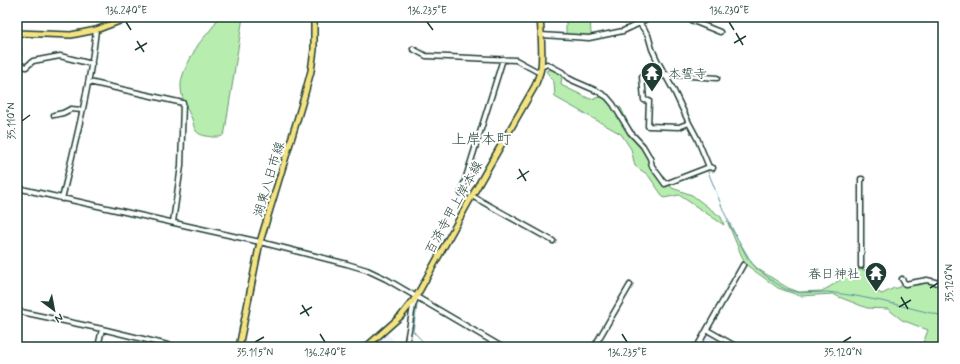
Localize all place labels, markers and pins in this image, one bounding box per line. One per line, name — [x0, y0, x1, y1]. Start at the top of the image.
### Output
temple icon: 本誓寺 — [639, 60, 665, 93]
place label: 本誓寺 — [668, 66, 707, 83]
temple icon: 春日神社 — [863, 260, 889, 293]
place label: 春日神社 — [808, 266, 860, 283]

